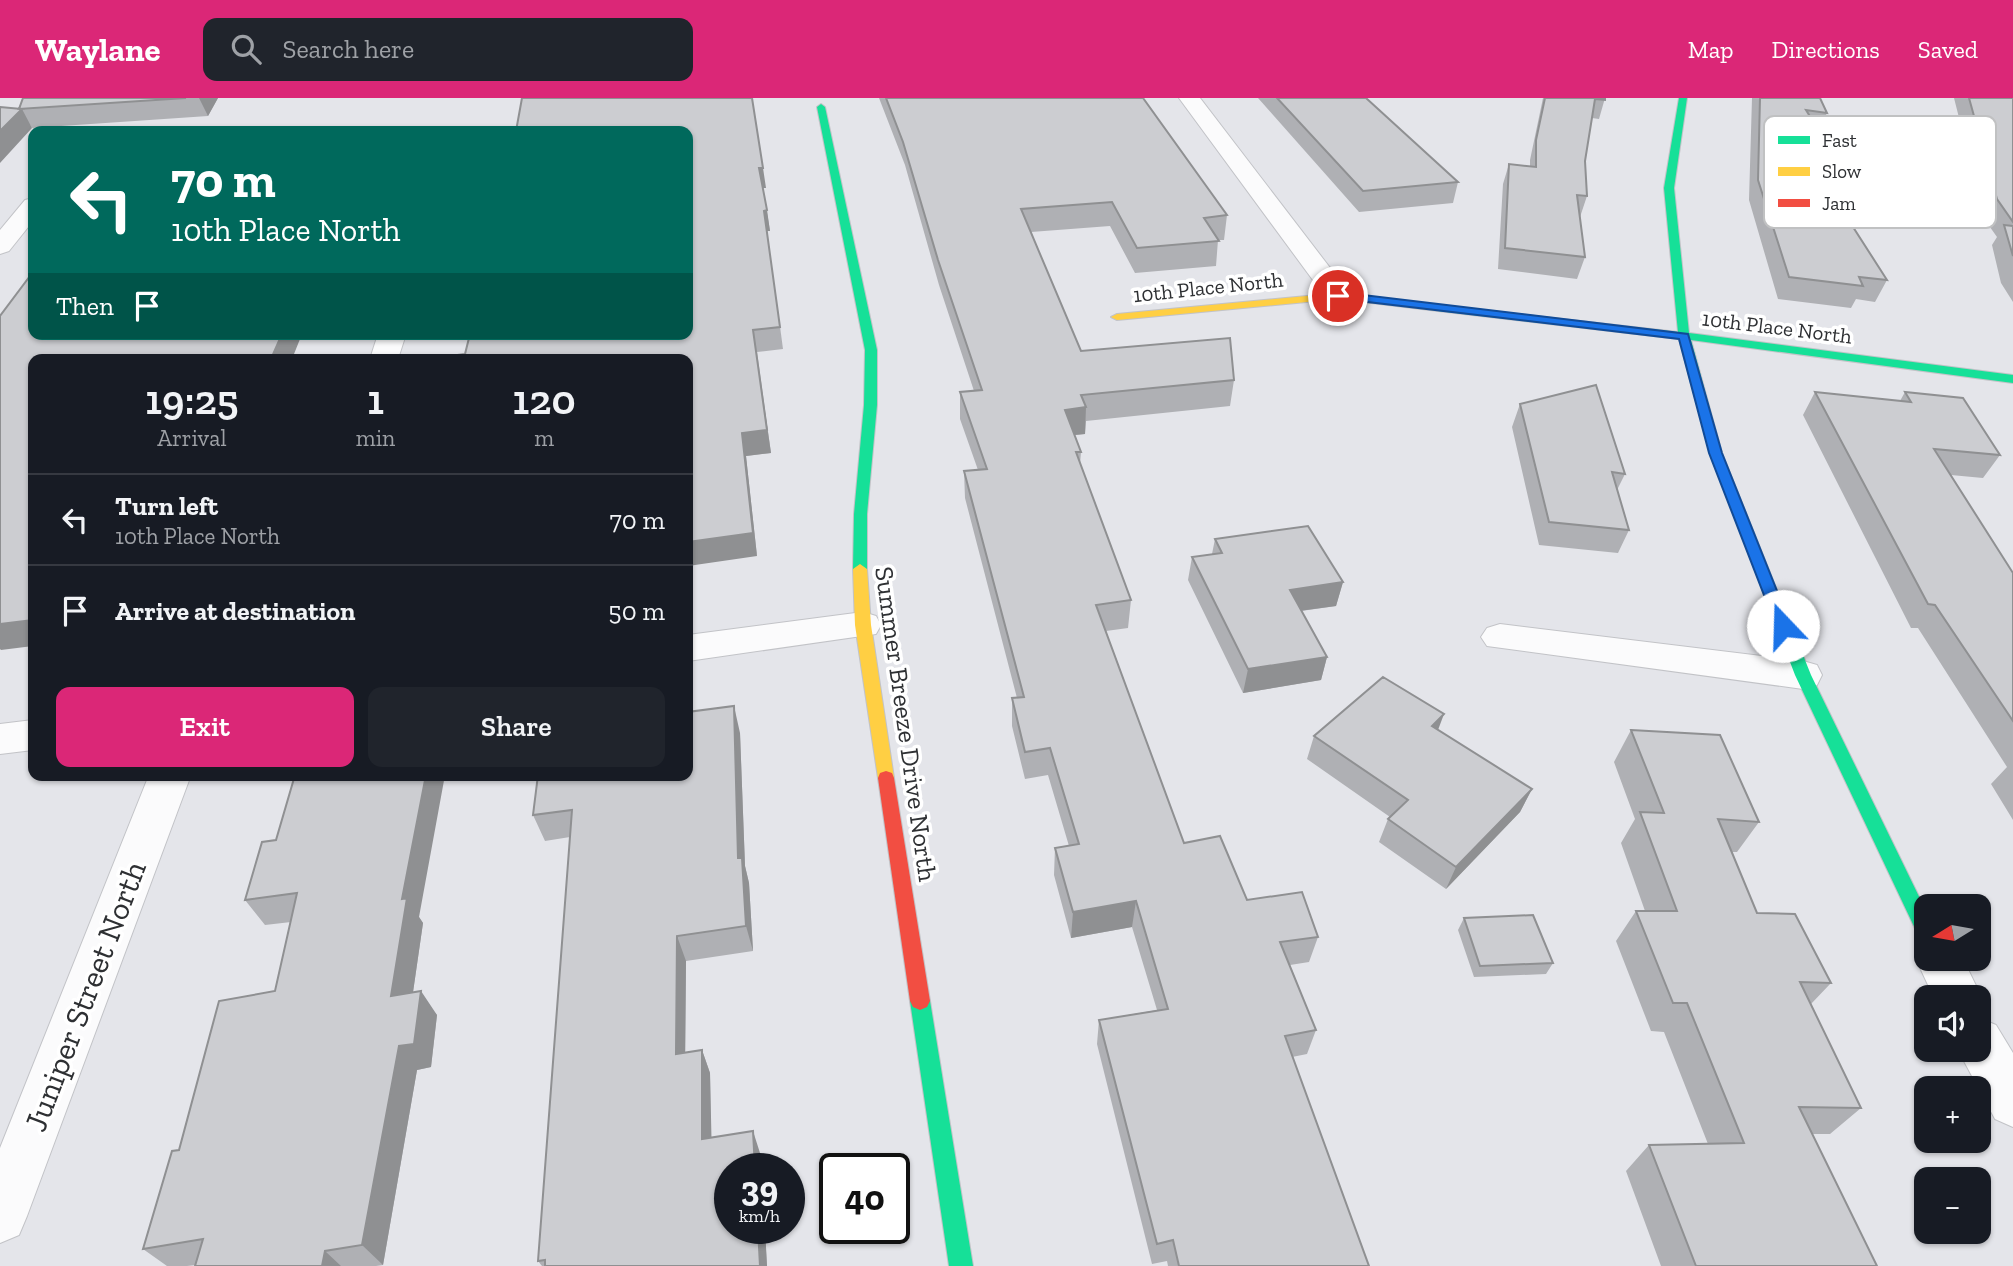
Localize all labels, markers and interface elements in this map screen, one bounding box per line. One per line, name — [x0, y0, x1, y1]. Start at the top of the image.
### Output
search box — [203, 18, 693, 81]
text: Waylane — [35, 30, 161, 69]
icon: search — [227, 30, 265, 68]
text: Search here — [283, 33, 414, 65]
text: Map — [1688, 35, 1734, 64]
text: Directions — [1772, 35, 1880, 64]
text: Saved — [1918, 35, 1978, 64]
legend — [1764, 116, 1996, 228]
text: Fast — [1822, 129, 1857, 152]
text: 70 m — [171, 151, 276, 210]
icon: left — [56, 154, 147, 245]
text: Slow — [1822, 160, 1862, 183]
text: Jam — [1822, 192, 1856, 215]
text: 10th Place North — [171, 211, 400, 249]
pin — [1308, 266, 1368, 326]
street label: 10th Place North — [1132, 267, 1284, 307]
icon: arrive — [1319, 277, 1357, 315]
icon: arrive — [128, 287, 166, 325]
text: Then — [56, 290, 114, 322]
street label: 10th Place North — [1701, 305, 1853, 349]
text: 19:25 — [145, 374, 238, 425]
text: 1 — [367, 374, 384, 425]
text: 120 — [513, 374, 576, 425]
text: Arrival — [157, 424, 227, 452]
text: min — [356, 424, 395, 452]
text: m — [534, 424, 554, 452]
text: Turn left — [115, 490, 218, 522]
icon: left — [56, 501, 94, 539]
text: 70 m — [609, 504, 665, 536]
text: 10th Place North — [115, 522, 280, 550]
street label: Summer Breeze Drive North — [868, 565, 944, 884]
position arrow — [1746, 589, 1820, 663]
icon: arrive — [56, 592, 94, 630]
text: Arrive at destination — [115, 595, 355, 627]
text: 50 m — [608, 595, 665, 627]
button: Exit — [56, 687, 354, 767]
button: Share — [368, 687, 665, 767]
street label: Juniper Street North — [16, 856, 154, 1136]
north arrow — [1914, 894, 1992, 971]
map controls — [1914, 894, 1991, 1244]
button: sound — [1914, 985, 1991, 1062]
button: + — [1914, 1076, 1991, 1153]
speed limit sign: 40 — [819, 1153, 910, 1244]
button: − — [1914, 1167, 1991, 1244]
text: 39 — [741, 1168, 778, 1210]
text: km/h — [739, 1205, 780, 1227]

